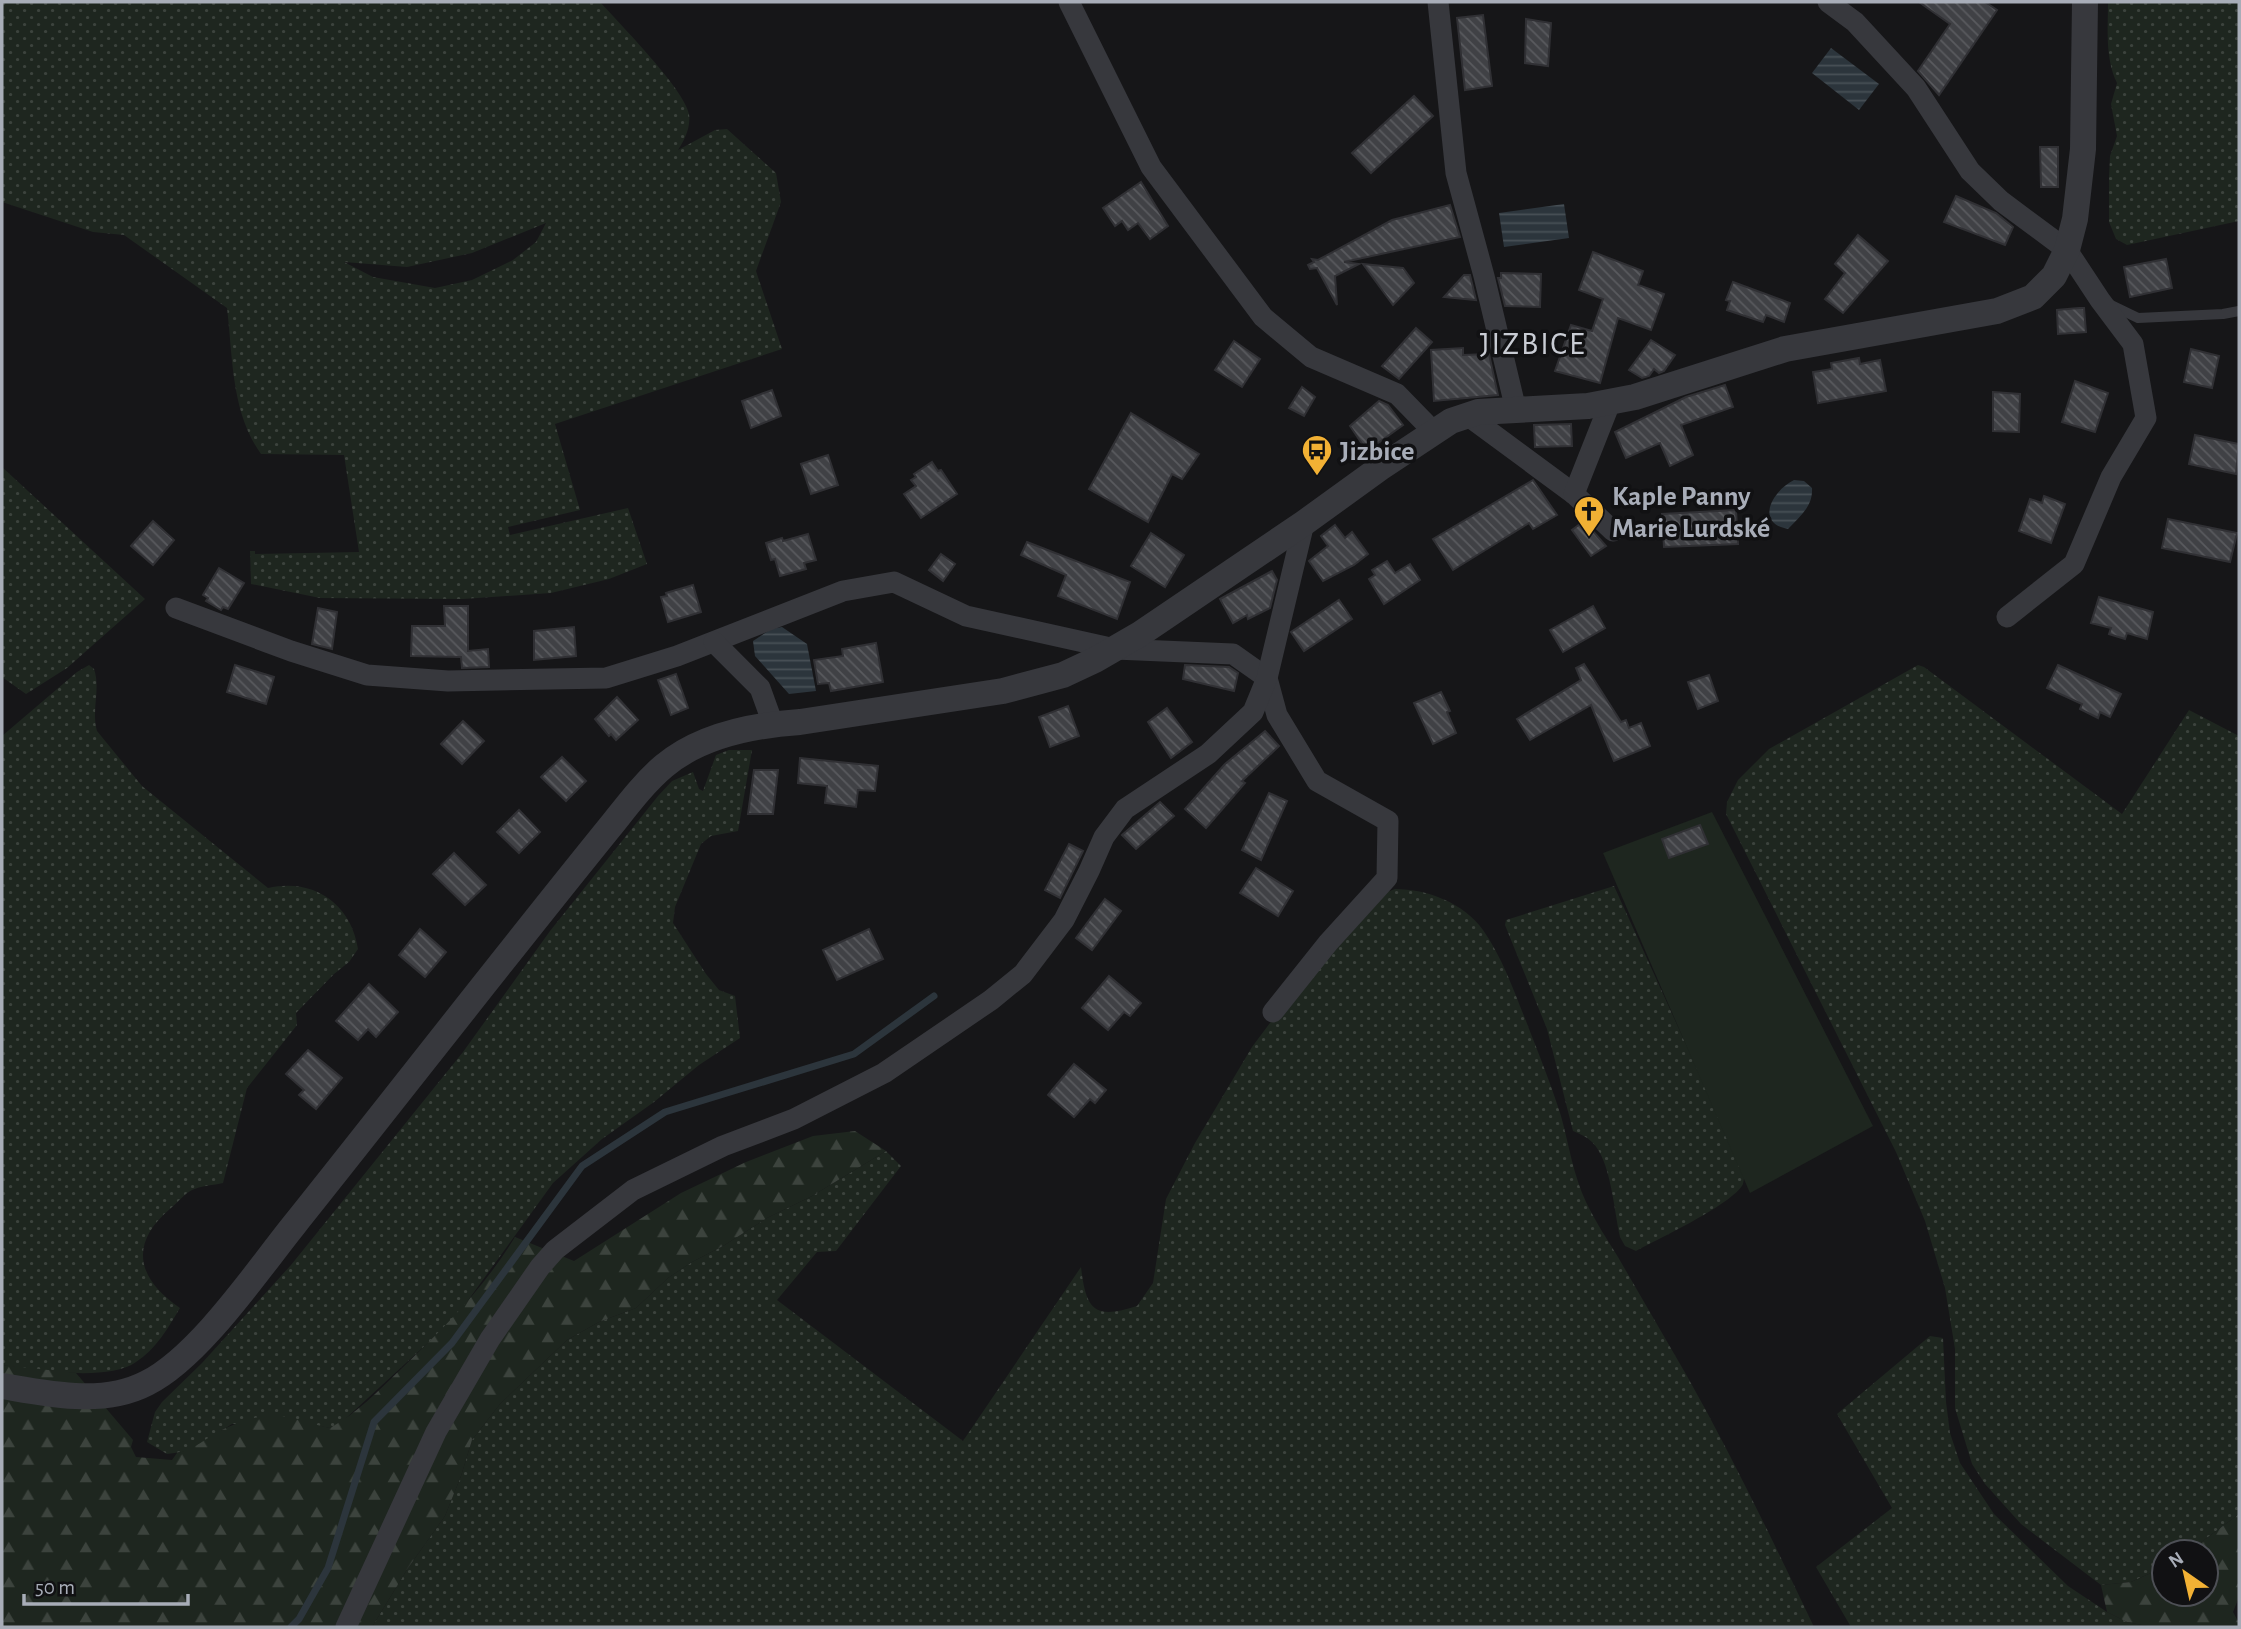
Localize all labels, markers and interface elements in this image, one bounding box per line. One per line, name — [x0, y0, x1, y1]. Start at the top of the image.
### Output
district label: JIZBICE — [1480, 328, 1586, 360]
bus stop icon: Jizbice — [1300, 433, 1334, 477]
place label: Jizbice — [1340, 438, 1415, 466]
place label: Kaple Panny Marie Lurdské — [1612, 483, 1770, 543]
church icon: Kaple Panny Marie Lurdské — [1572, 494, 1606, 538]
north arrow — [2150, 1538, 2220, 1608]
text: N — [2166, 1549, 2187, 1572]
scale bar — [24, 1562, 189, 1606]
text: 50 m — [35, 1577, 75, 1598]

